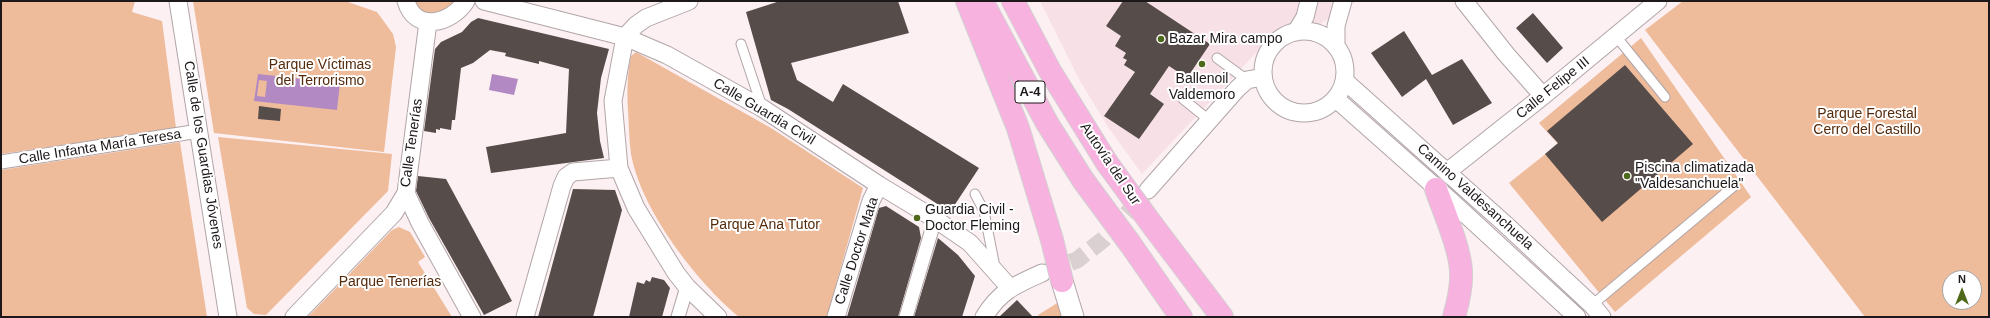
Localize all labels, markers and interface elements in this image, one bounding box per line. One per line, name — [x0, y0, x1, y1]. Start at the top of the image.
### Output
place label: Bazar Mira campo — [1169, 31, 1283, 47]
marker: Bazar Mira campo — [1156, 34, 1166, 44]
street label: Calle Felipe III — [1513, 53, 1593, 123]
park label: Parque Víctimas del Terrorismo — [269, 57, 371, 90]
marker: Ballenoil Valdemoro — [1197, 59, 1207, 69]
street label: Calle de los Guardias Jóvenes — [180, 60, 226, 250]
place label: Ballenoil Valdemoro — [1169, 71, 1235, 104]
street label: Calle Guardia Civil — [710, 75, 818, 149]
road number: A-4 — [1015, 81, 1045, 103]
street label: Calle Tenerías — [397, 98, 427, 188]
park label: Parque Forestal Cerro del Castillo — [1813, 106, 1921, 138]
street label: Autovía del Sur — [1076, 120, 1144, 208]
street label: Calle Infanta María Teresa — [18, 126, 182, 168]
street label: Camino Valdesanchuela — [1413, 140, 1537, 254]
place label: Piscina climatizada "Valdesanchuela" — [1635, 160, 1754, 192]
marker: Piscina climatizada "Valdesanchuela" — [1622, 171, 1632, 181]
street label: Calle Doctor Mata — [832, 195, 882, 307]
place label: Guardia Civil - Doctor Fleming — [925, 202, 1020, 234]
marker: Guardia Civil - Doctor Fleming — [912, 213, 922, 223]
park label: Parque Ana Tutor — [710, 217, 820, 233]
north arrow — [1942, 270, 1982, 310]
text: N — [1958, 273, 1966, 285]
park label: Parque Tenerías — [339, 274, 441, 290]

